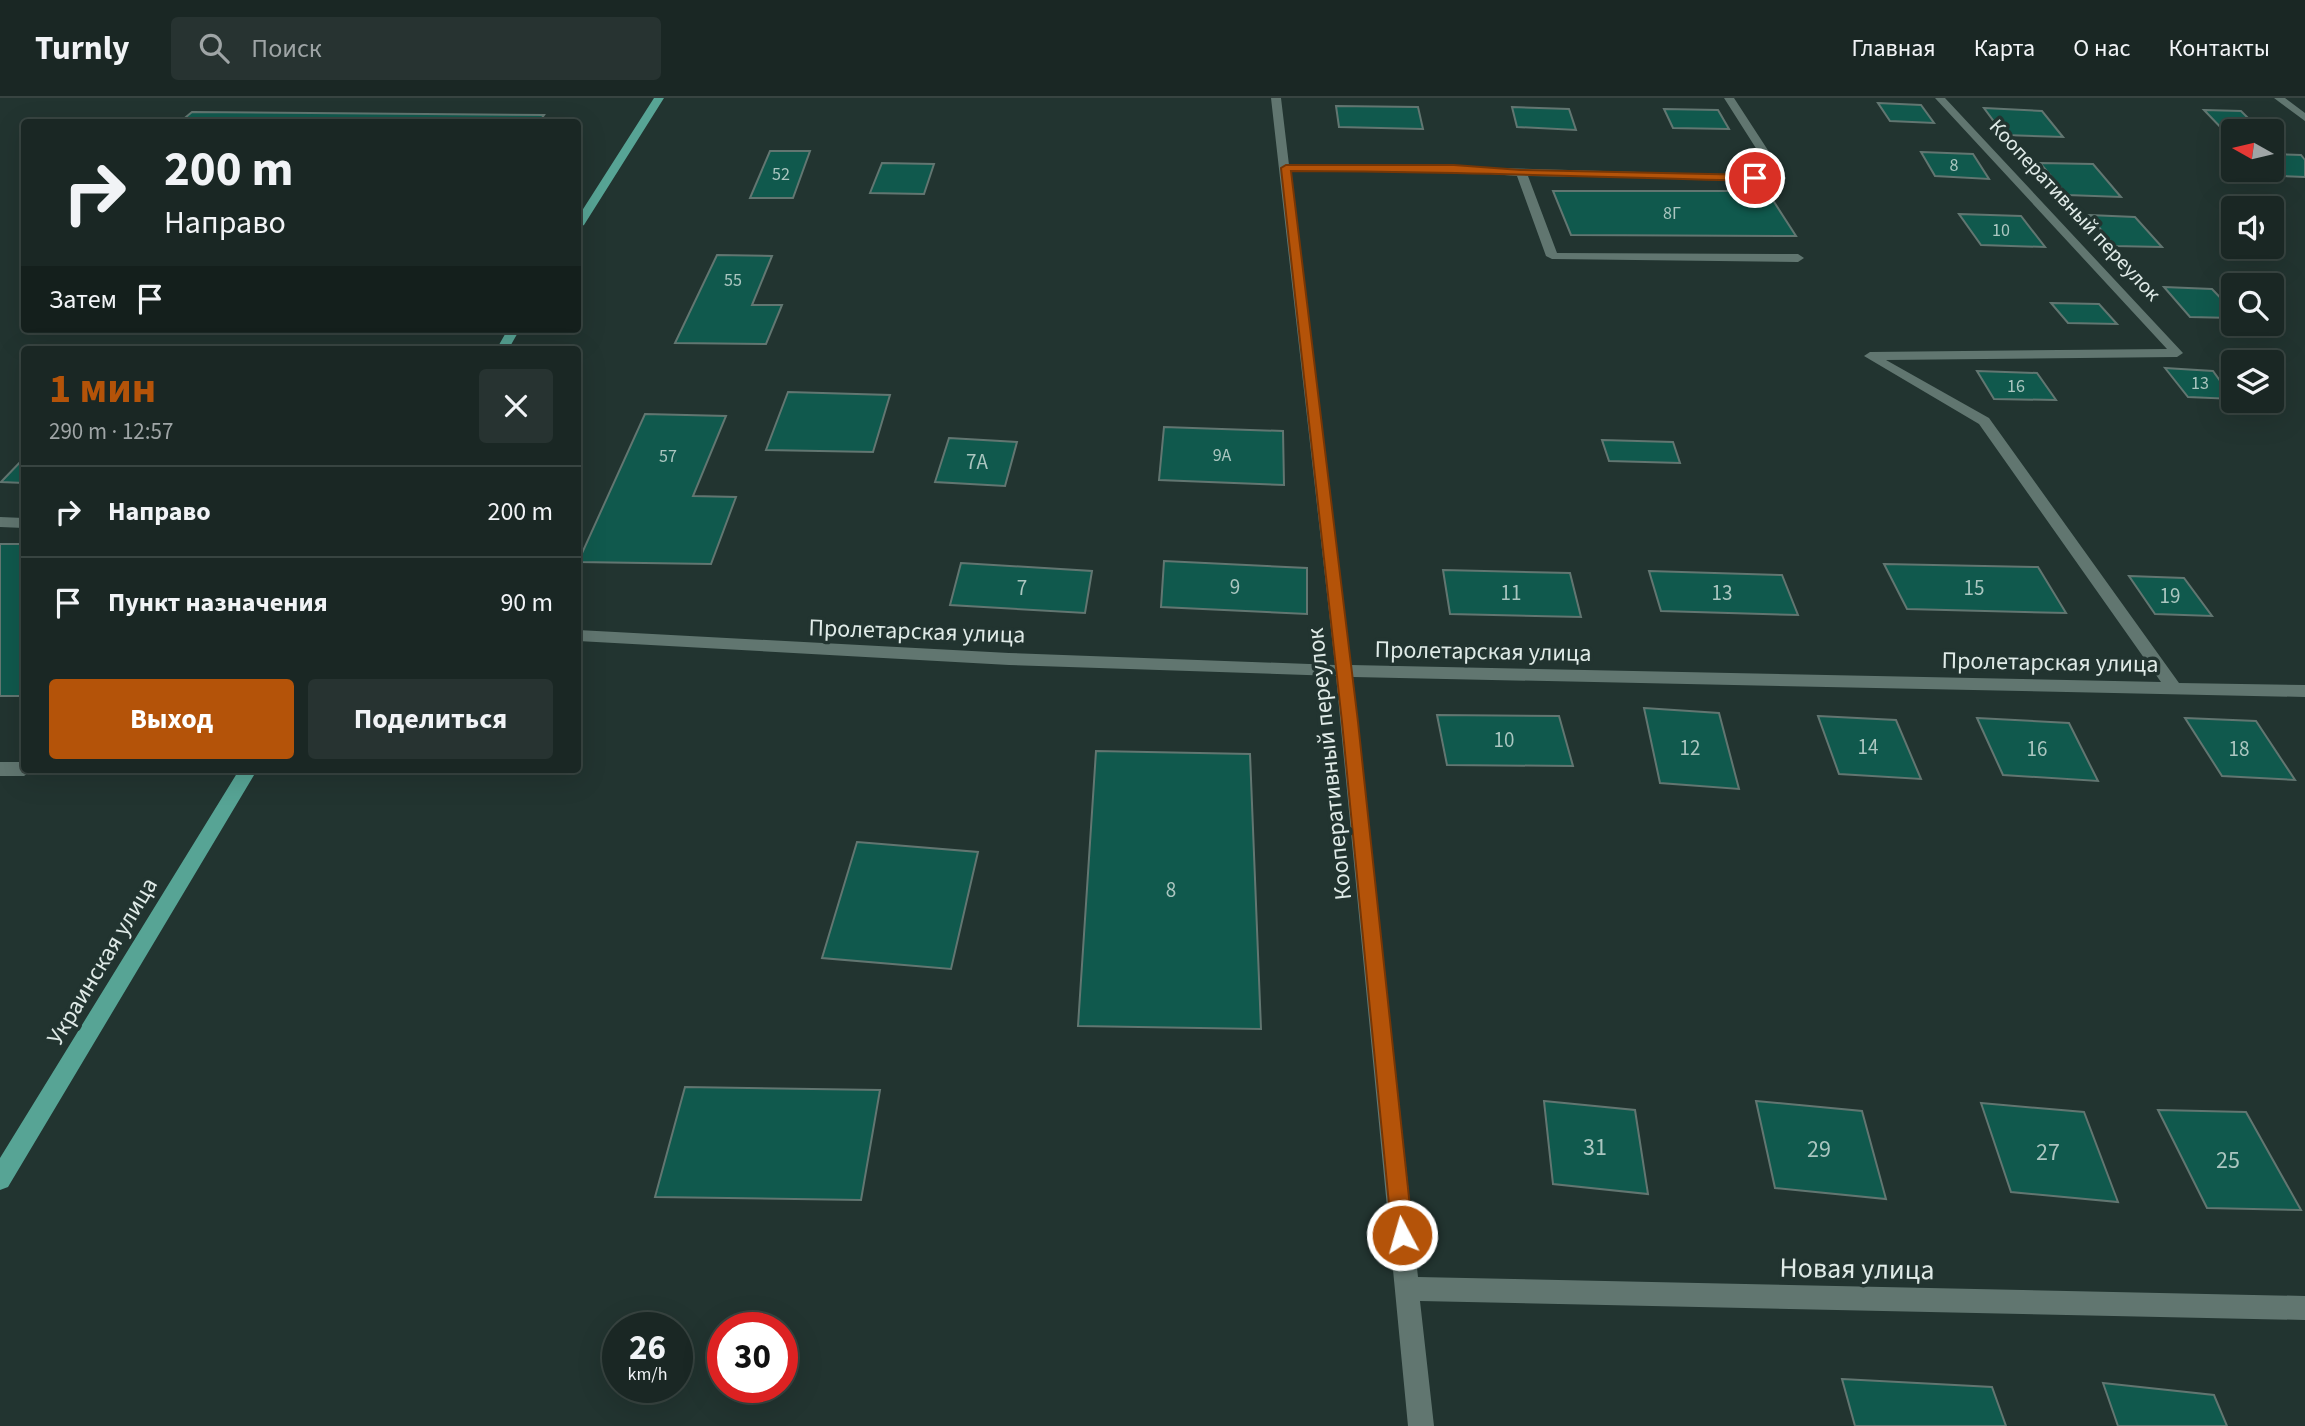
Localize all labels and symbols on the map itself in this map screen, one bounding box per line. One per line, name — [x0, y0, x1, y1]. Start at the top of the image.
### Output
street label: Кооперативный переулок — [1982, 112, 2168, 308]
north arrow — [2221, 119, 2284, 182]
pin — [1725, 148, 1785, 208]
house number: 8 — [1950, 153, 1959, 178]
house number: 52 — [772, 162, 790, 187]
house number: 8Г — [1663, 201, 1681, 226]
house number: 10 — [1992, 218, 2010, 243]
house number: 55 — [724, 268, 742, 293]
house number: 13 — [2191, 371, 2209, 396]
house number: 16 — [2007, 374, 2025, 399]
house number: 9А — [1213, 443, 1232, 468]
house number: 57 — [659, 444, 677, 469]
house number: 7А — [966, 447, 988, 477]
house number: 9 — [1230, 572, 1240, 602]
house number: 7 — [1017, 573, 1027, 603]
house number: 15 — [1964, 573, 1984, 603]
house number: 11 — [1501, 578, 1521, 608]
house number: 13 — [1712, 578, 1732, 608]
house number: 19 — [2160, 581, 2180, 611]
street label: Пролетарская улица — [808, 610, 1026, 653]
street label: Кооперативный переулок — [1298, 626, 1361, 902]
street label: Пролетарская улица — [1374, 632, 1592, 671]
street label: Пролетарская улица — [1941, 643, 2159, 682]
house number: 10 — [1494, 725, 1514, 755]
house number: 14 — [1858, 732, 1878, 762]
house number: 12 — [1680, 733, 1700, 763]
house number: 16 — [2027, 734, 2047, 764]
house number: 18 — [2229, 734, 2249, 764]
street label: Украинская улица — [38, 871, 166, 1052]
house number: 8 — [1166, 875, 1176, 905]
house number: 31 — [1583, 1130, 1607, 1165]
house number: 29 — [1807, 1132, 1831, 1167]
house number: 27 — [2036, 1135, 2060, 1170]
house number: 25 — [2216, 1143, 2240, 1178]
position arrow — [1365, 1198, 1439, 1272]
street label: Новая улица — [1779, 1248, 1935, 1290]
speed limit sign: 30 — [707, 1312, 798, 1403]

